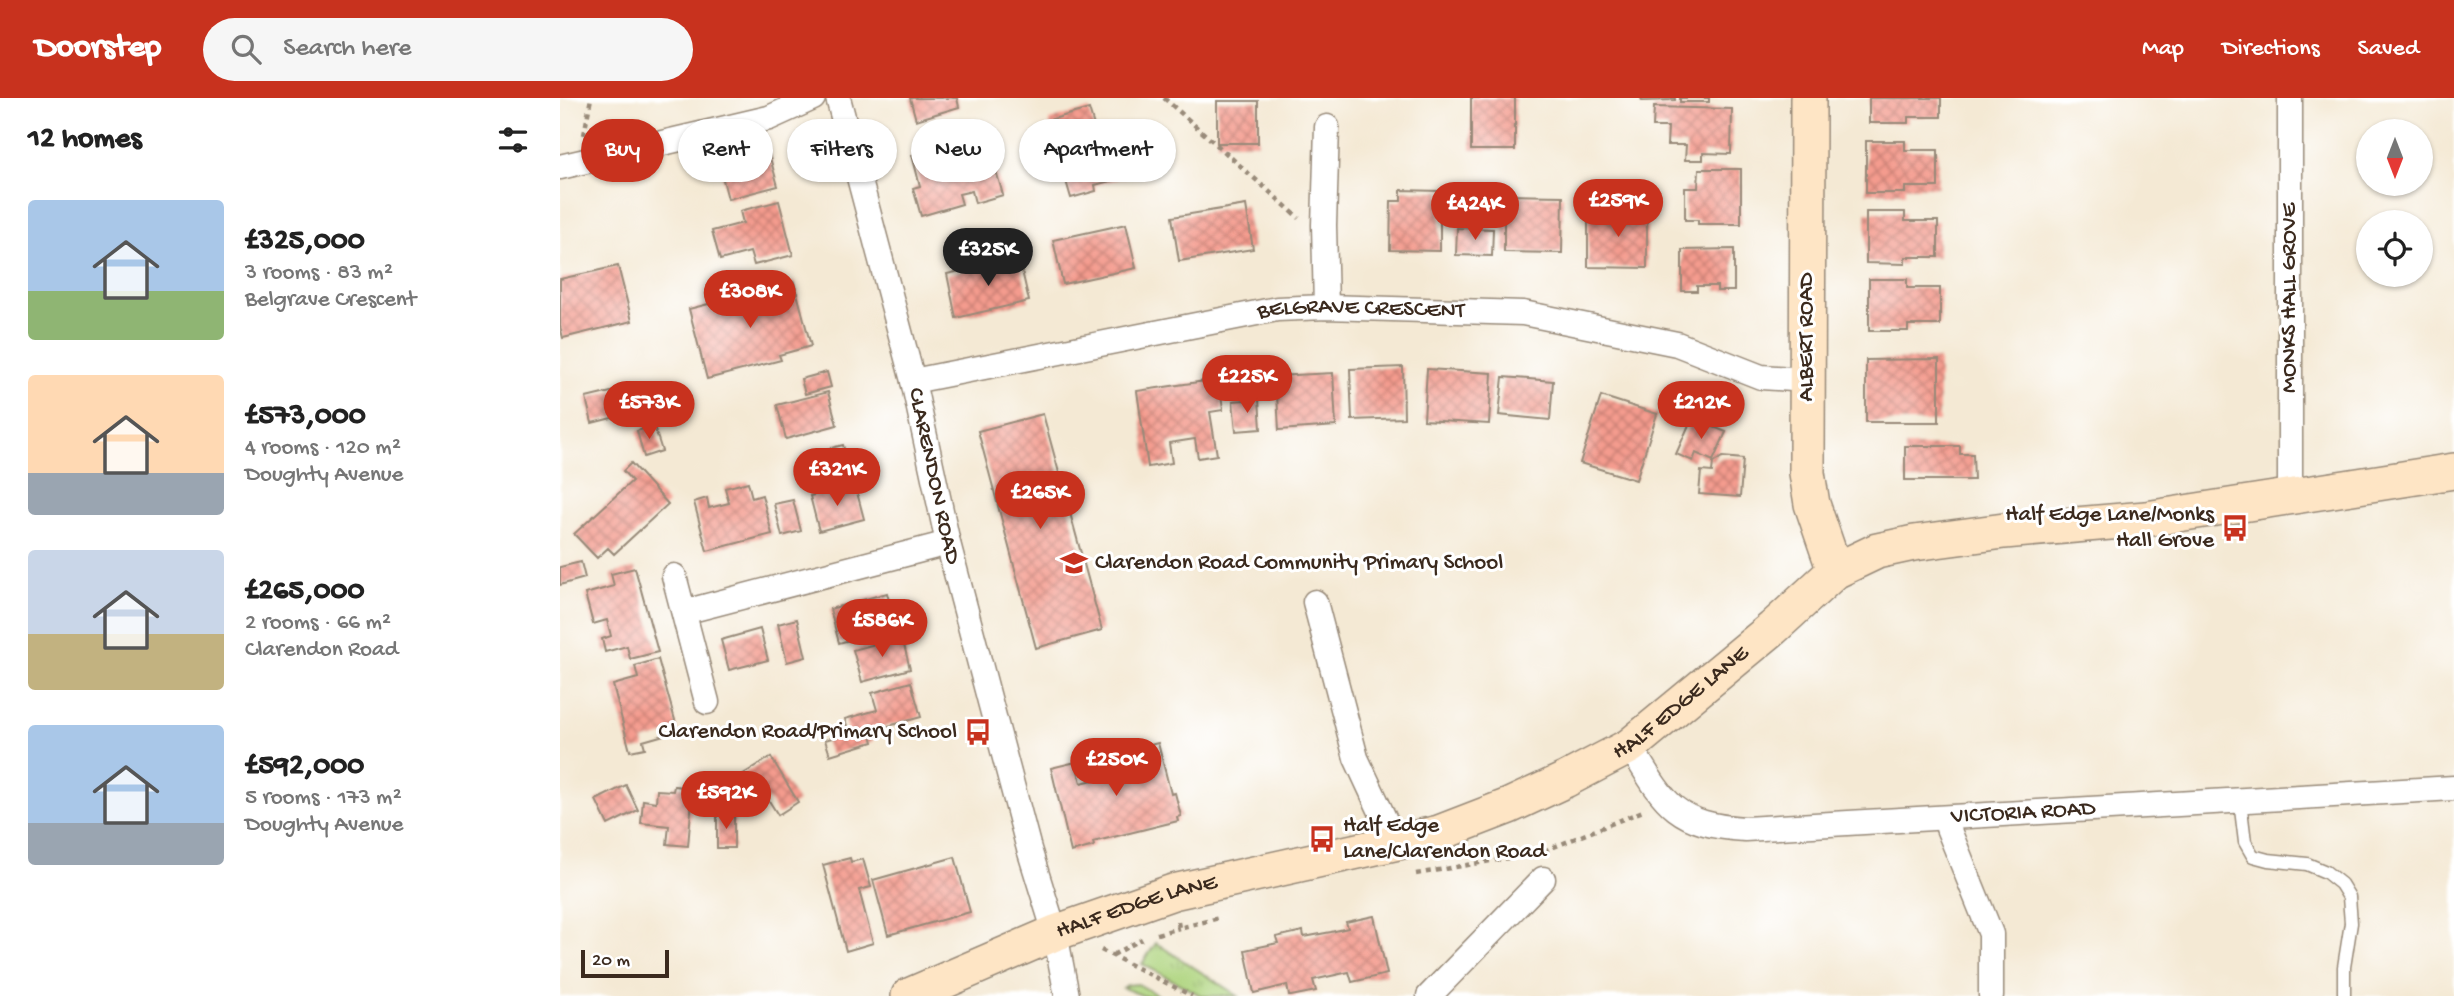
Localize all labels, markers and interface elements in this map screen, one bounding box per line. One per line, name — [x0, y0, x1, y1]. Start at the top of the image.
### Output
search box — [203, 18, 693, 81]
text: Doorstep — [35, 30, 161, 68]
icon: search — [227, 30, 265, 68]
text: Search here — [283, 34, 411, 65]
text: Map — [2142, 35, 2184, 64]
text: Directions — [2222, 35, 2320, 64]
text: Saved — [2358, 35, 2419, 64]
chip: Buy — [581, 119, 664, 182]
chip: Rent — [678, 119, 773, 182]
chip: Filters — [787, 119, 897, 182]
chip: New — [911, 119, 1005, 182]
chip: Apartment — [1019, 119, 1176, 182]
north arrow — [2356, 119, 2432, 196]
map controls — [2356, 119, 2433, 287]
icon: filters — [494, 121, 532, 159]
text: 12 homes — [28, 123, 141, 158]
pin: £259K — [1569, 180, 1667, 239]
pin: £424K — [1426, 183, 1524, 242]
text: £259K — [1589, 188, 1647, 215]
text: £424K — [1447, 191, 1503, 218]
street label: MONKS HALL GROVE — [2277, 201, 2304, 393]
button: locate — [2356, 210, 2433, 287]
text: £325,000 — [245, 225, 365, 260]
icon: home — [84, 228, 168, 312]
pin: £325K — [939, 228, 1037, 288]
text: £325K — [959, 237, 1017, 264]
text: 3 rooms · 83 m² — [245, 260, 393, 287]
pin: £308K — [701, 271, 799, 330]
street label: ALBERT ROAD — [1794, 272, 1821, 401]
text: £308K — [720, 279, 780, 306]
text: Belgrave Crescent — [245, 287, 416, 314]
street label: BELGRAVE CRESCENT — [1254, 293, 1466, 326]
pin: £225K — [1198, 356, 1296, 415]
text: £225K — [1218, 364, 1276, 391]
pin: £573K — [600, 382, 698, 441]
pin: £212K — [1652, 382, 1750, 441]
street label: CLARENDON ROAD — [901, 385, 967, 568]
text: £573K — [620, 390, 678, 417]
text: £212K — [1674, 390, 1728, 417]
text: £573,000 — [245, 400, 366, 435]
icon: home — [84, 403, 168, 487]
text: 4 rooms · 120 m² — [245, 435, 401, 462]
pin: £321K — [788, 448, 886, 508]
text: £321K — [809, 457, 865, 484]
text: Doughty Avenue — [245, 462, 403, 489]
pin: £265K — [991, 472, 1089, 531]
text: £265K — [1011, 480, 1069, 507]
place label: Half Edge Lane/Monks Hall Grove — [2005, 502, 2215, 555]
bus stop icon: Half Edge Lane/Monks Hall Grove — [2220, 513, 2250, 543]
school or university icon: Clarendon Road Community Primary School — [1059, 548, 1089, 578]
place label: Clarendon Road Community Primary School — [1095, 550, 1503, 577]
text: £265,000 — [245, 575, 365, 610]
icon: home — [84, 578, 168, 662]
pin: £586K — [833, 600, 931, 659]
text: £586K — [852, 608, 912, 635]
text: 2 rooms · 66 m² — [245, 610, 391, 637]
text: Clarendon Road — [245, 637, 398, 664]
street label: HALF EDGE LANE — [1608, 639, 1756, 766]
bus stop icon: Clarendon Road/Primary School — [963, 717, 993, 747]
place label: Clarendon Road/Primary School — [659, 719, 957, 746]
pin: £250K — [1067, 738, 1165, 798]
text: £250K — [1086, 747, 1146, 774]
text: £592,000 — [245, 750, 364, 785]
icon: home — [84, 753, 168, 837]
pin: £592K — [677, 772, 775, 831]
text: £592K — [697, 780, 755, 807]
text: 5 rooms · 173 m² — [245, 785, 402, 812]
street label: VICTORIA ROAD — [1949, 795, 2097, 831]
text: Doughty Avenue — [245, 812, 403, 839]
place label: Half Edge Lane/Clarendon Road — [1343, 813, 1547, 866]
bus stop icon: Half Edge Lane/Clarendon Road — [1307, 824, 1337, 854]
street label: HALF EDGE LANE — [1053, 869, 1221, 945]
scale bar — [581, 947, 668, 979]
text: 20 m — [592, 950, 630, 973]

